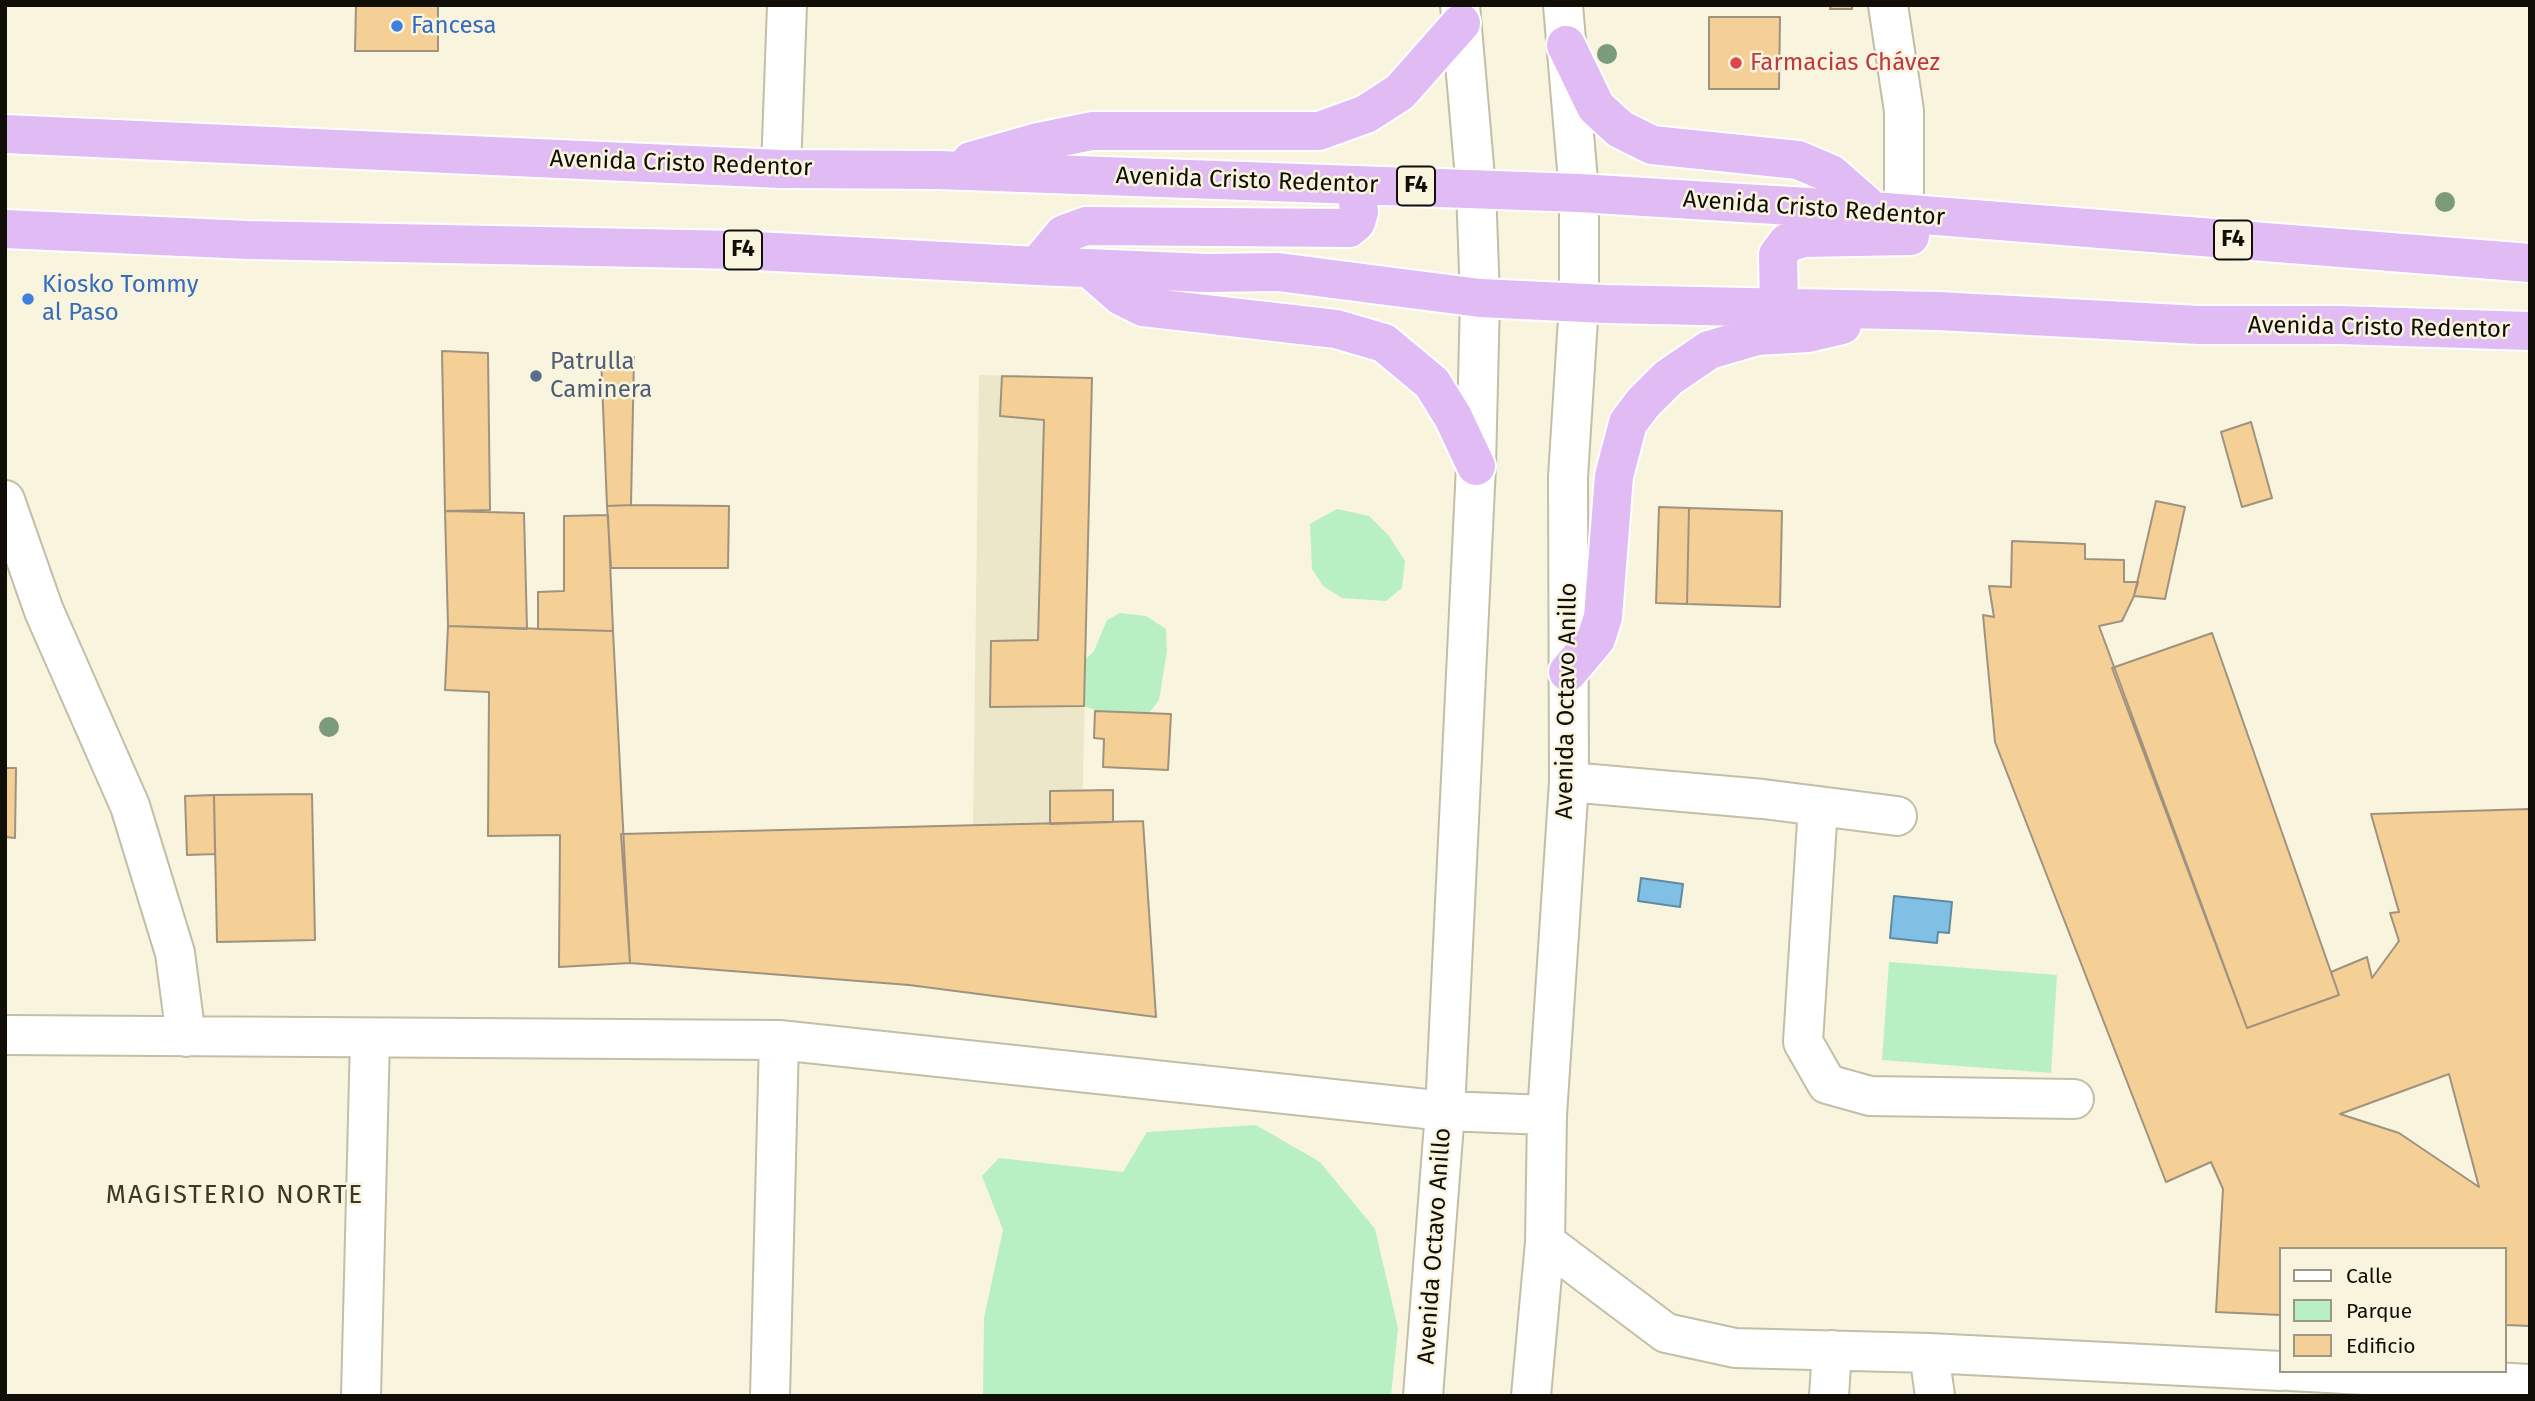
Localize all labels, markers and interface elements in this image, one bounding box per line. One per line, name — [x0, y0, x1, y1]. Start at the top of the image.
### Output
place label: Fancesa — [411, 12, 497, 40]
marker: Fancesa — [389, 18, 405, 34]
place label: Farmacias Chávez — [1750, 49, 1940, 77]
marker: Farmacias Chávez — [1728, 55, 1744, 71]
street label: Avenida Cristo Redentor — [549, 145, 813, 183]
street label: Avenida Cristo Redentor — [1115, 162, 1379, 200]
road number: F4 — [1397, 167, 1435, 206]
street label: Avenida Cristo Redentor — [1682, 185, 1946, 233]
road number: F4 — [2214, 220, 2252, 260]
road number: F4 — [724, 230, 762, 270]
place label: Kiosko Tommy al Paso — [42, 271, 198, 327]
marker: Kiosko Tommy al Paso — [20, 291, 36, 307]
street label: Avenida Cristo Redentor — [2248, 311, 2510, 345]
place label: Patrulla Caminera — [550, 348, 652, 404]
marker: Patrulla Caminera — [528, 368, 544, 384]
street label: Avenida Octavo Anillo — [1551, 582, 1583, 820]
street label: Avenida Octavo Anillo — [1412, 1127, 1458, 1365]
district label: MAGISTERIO NORTE — [108, 1180, 362, 1212]
legend — [2280, 1247, 2507, 1373]
text: Calle — [2346, 1263, 2392, 1289]
text: Parque — [2346, 1298, 2412, 1324]
text: Edificio — [2346, 1333, 2416, 1359]

